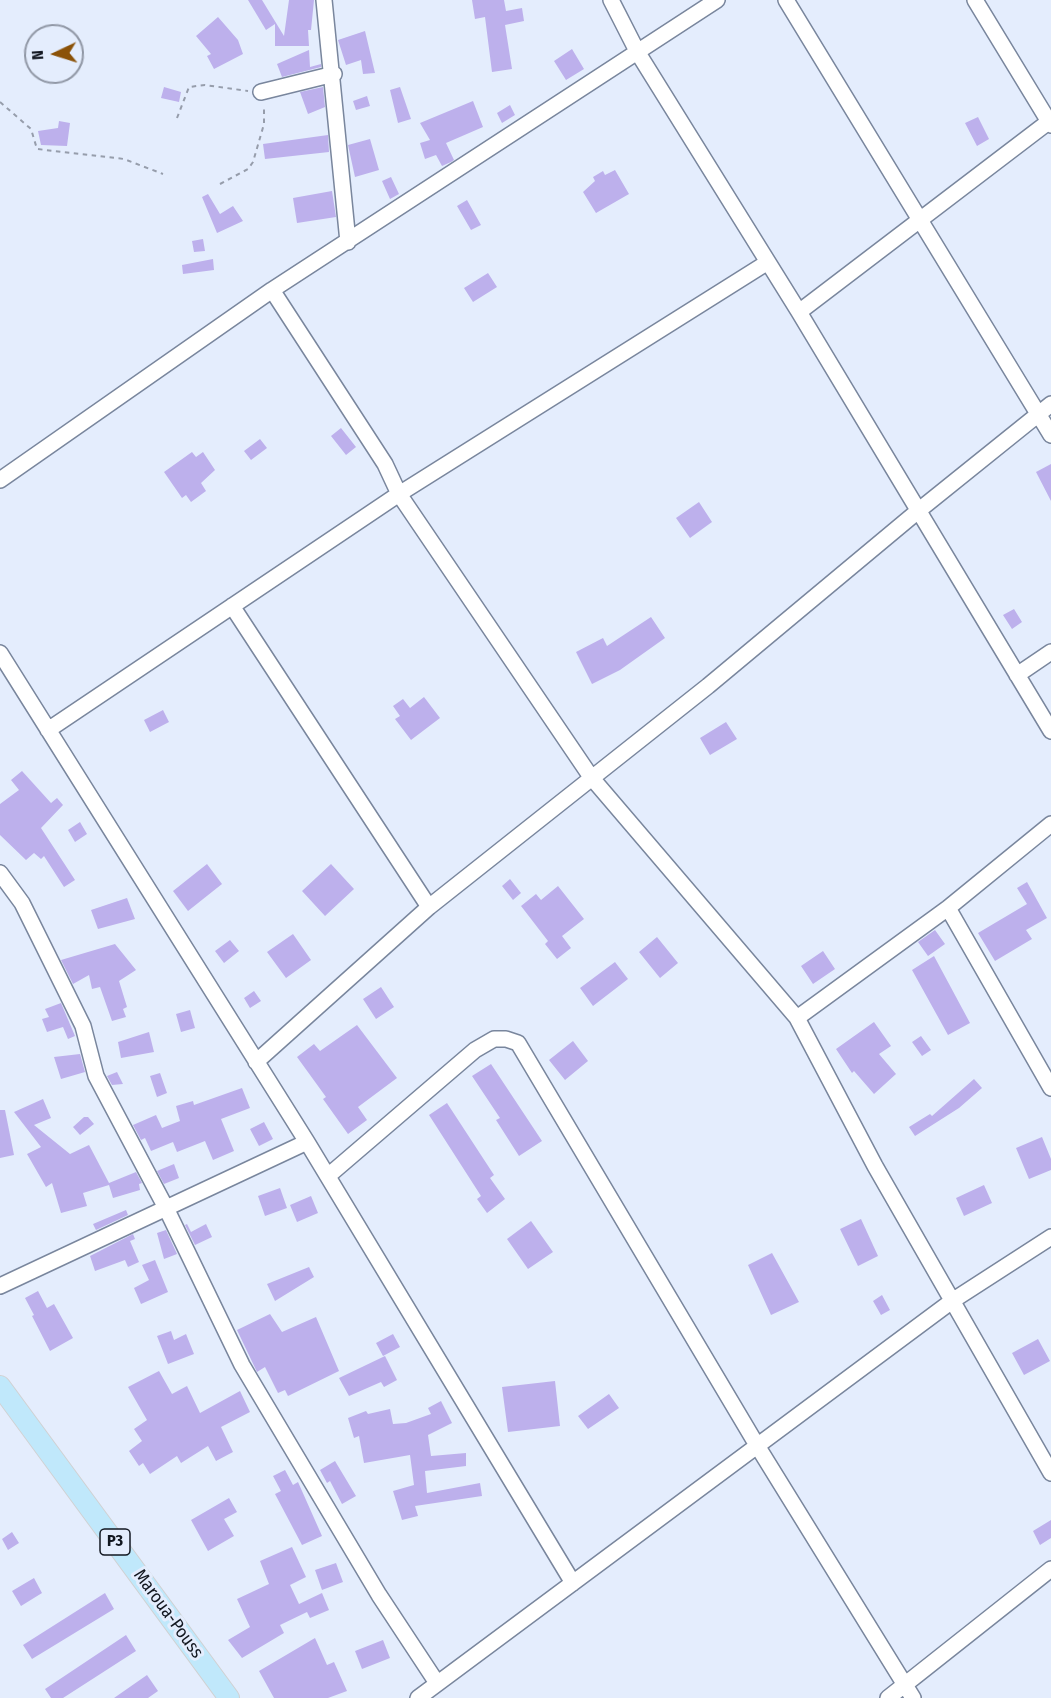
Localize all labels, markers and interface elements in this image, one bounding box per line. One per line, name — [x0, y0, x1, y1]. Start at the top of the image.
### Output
north arrow — [24, 24, 84, 84]
text: N — [28, 50, 47, 61]
road number: P3 — [100, 1529, 130, 1555]
street label: Maroua-Pouss — [129, 1565, 207, 1663]

